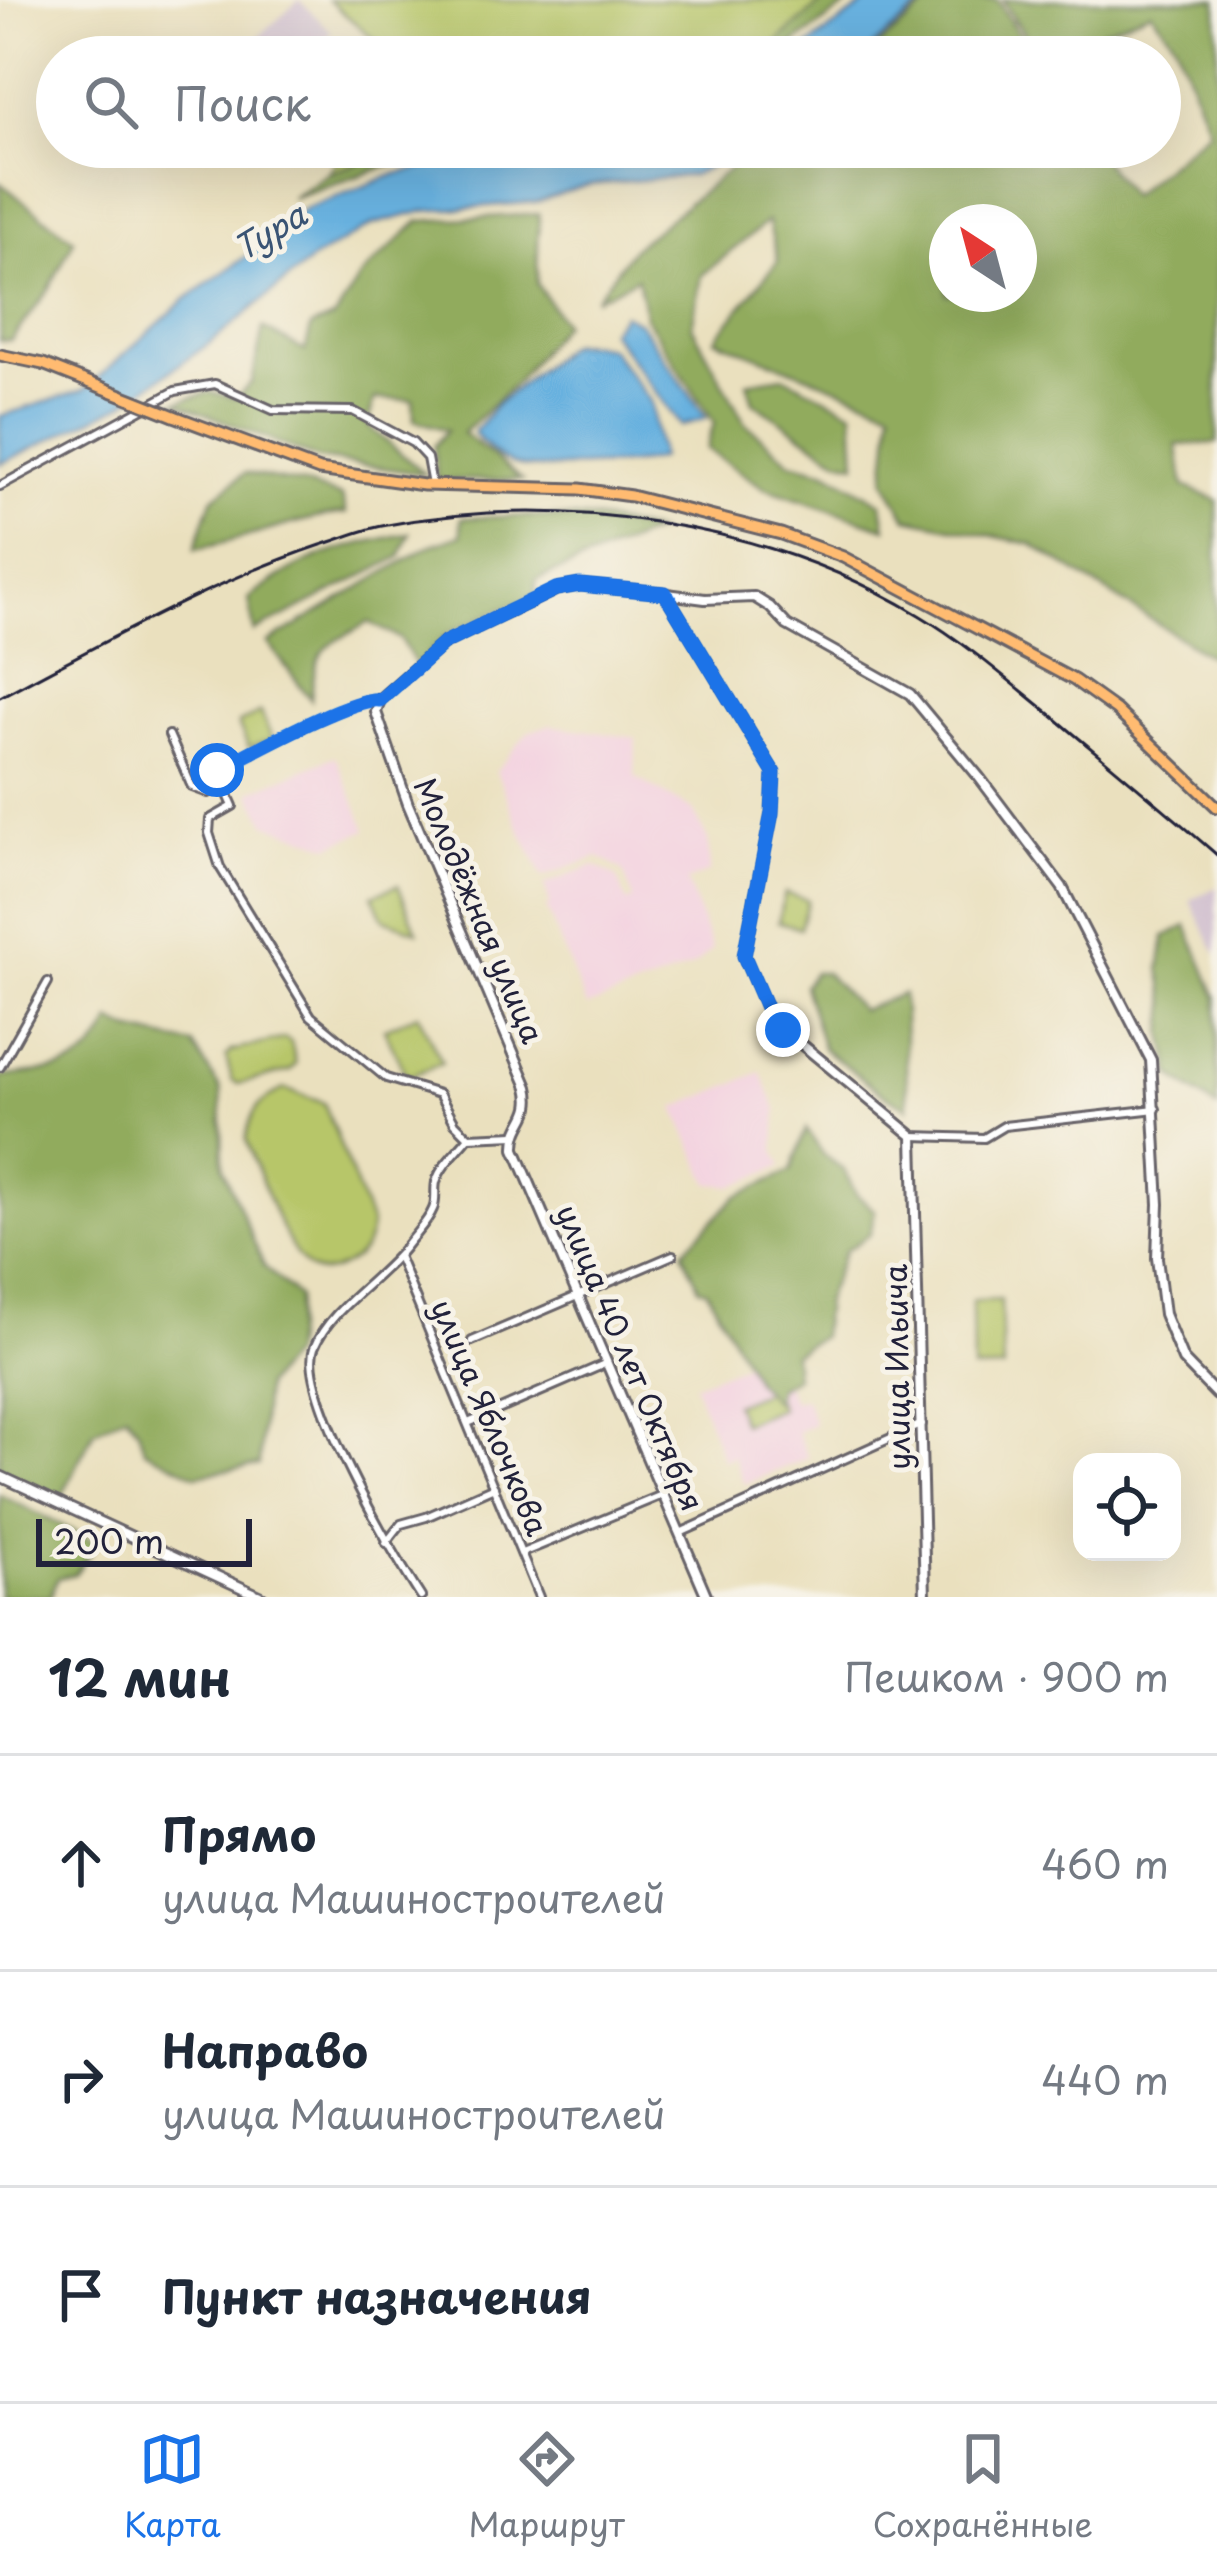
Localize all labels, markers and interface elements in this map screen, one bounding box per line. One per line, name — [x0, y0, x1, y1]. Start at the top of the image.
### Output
search box — [36, 36, 1181, 168]
text: Поиск — [174, 68, 311, 136]
icon: search — [78, 69, 144, 135]
water label: Тура — [223, 188, 316, 271]
north arrow — [929, 204, 1037, 312]
route start — [190, 743, 244, 797]
street label: Молодёжная улица — [404, 770, 556, 1050]
route end — [756, 1003, 810, 1057]
street label: улица 40 лет Октября — [546, 1197, 716, 1517]
street label: улица Ильича — [872, 1263, 920, 1470]
street label: улица Яблочкова — [421, 1292, 561, 1542]
map controls — [1073, 1453, 1181, 1561]
button: locate — [1073, 1453, 1181, 1561]
scale bar — [36, 1513, 252, 1566]
text: 200 m — [54, 1515, 164, 1565]
text: 12 мин — [48, 1637, 231, 1714]
text: Пешком · 900 m — [844, 1646, 1169, 1705]
text: Прямо — [162, 1799, 316, 1867]
icon: ahead — [48, 1830, 114, 1896]
text: 460 m — [1041, 1833, 1169, 1892]
text: улица Машиностроителей — [162, 1867, 665, 1926]
text: Направо — [162, 2015, 368, 2083]
icon: right — [48, 2046, 114, 2112]
text: 440 m — [1041, 2049, 1169, 2108]
text: улица Машиностроителей — [162, 2083, 665, 2142]
text: Пункт назначения — [162, 2261, 592, 2329]
icon: arrive — [48, 2262, 114, 2328]
tab: Карта — [124, 2426, 221, 2548]
tab: Маршрут — [469, 2426, 625, 2548]
tab: Сохранённые — [872, 2426, 1093, 2548]

